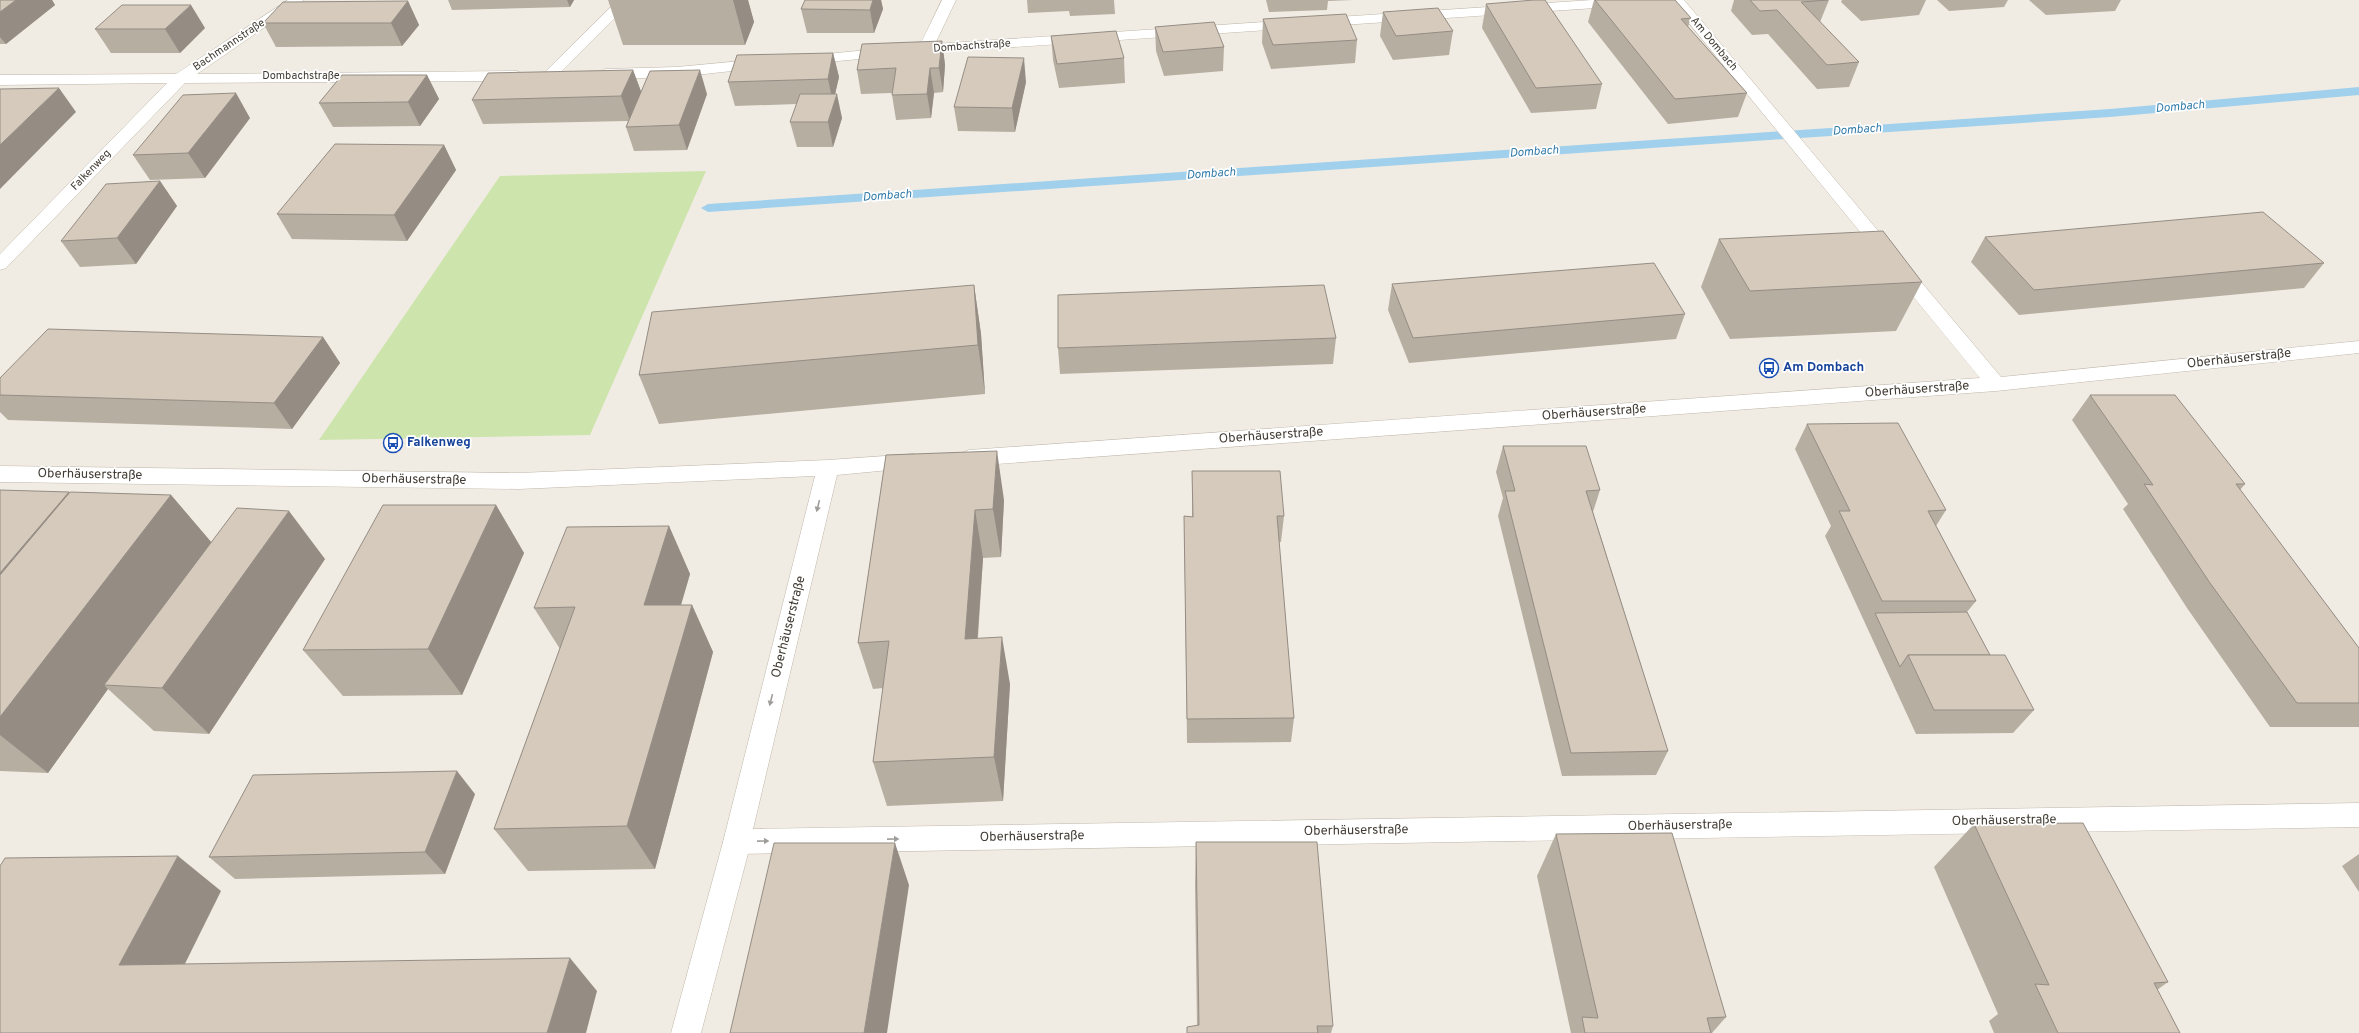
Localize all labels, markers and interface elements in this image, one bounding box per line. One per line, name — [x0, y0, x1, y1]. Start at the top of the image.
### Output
street label: Am Dombach — [1687, 14, 1741, 74]
street label: Bachmannstraße — [190, 16, 268, 74]
street label: Dombachstraße — [933, 36, 1011, 56]
street label: Dombachstraße — [262, 69, 340, 83]
water label: Dombach — [2155, 97, 2206, 117]
water label: Dombach — [1832, 120, 1882, 140]
water label: Dombach — [1509, 142, 1559, 162]
street label: Falkenweg — [68, 147, 114, 193]
water label: Dombach — [1186, 164, 1236, 184]
water label: Dombach — [862, 186, 912, 206]
street label: Oberhäuserstraße — [2186, 346, 2292, 372]
bus stop icon: Am Dombach — [1758, 357, 1780, 379]
place label: Am Dombach — [1783, 360, 1864, 376]
street label: Oberhäuserstraße — [1864, 378, 1970, 402]
street label: Oberhäuserstraße — [1541, 401, 1647, 425]
street label: Oberhäuserstraße — [1218, 424, 1324, 448]
bus stop icon: Falkenweg — [382, 432, 404, 454]
place label: Falkenweg — [407, 435, 471, 451]
street label: Oberhäuserstraße — [37, 466, 143, 484]
street label: Oberhäuserstraße — [361, 471, 467, 489]
one-way arrow — [815, 500, 821, 512]
street label: Oberhäuserstraße — [769, 574, 809, 680]
one-way arrow — [767, 694, 773, 707]
street label: Oberhäuserstraße — [1951, 812, 2057, 830]
street label: Oberhäuserstraße — [1627, 817, 1733, 835]
street label: Oberhäuserstraße — [1303, 822, 1409, 840]
street label: Oberhäuserstraße — [979, 828, 1085, 846]
one-way arrow — [887, 836, 900, 842]
one-way arrow — [757, 838, 770, 844]

